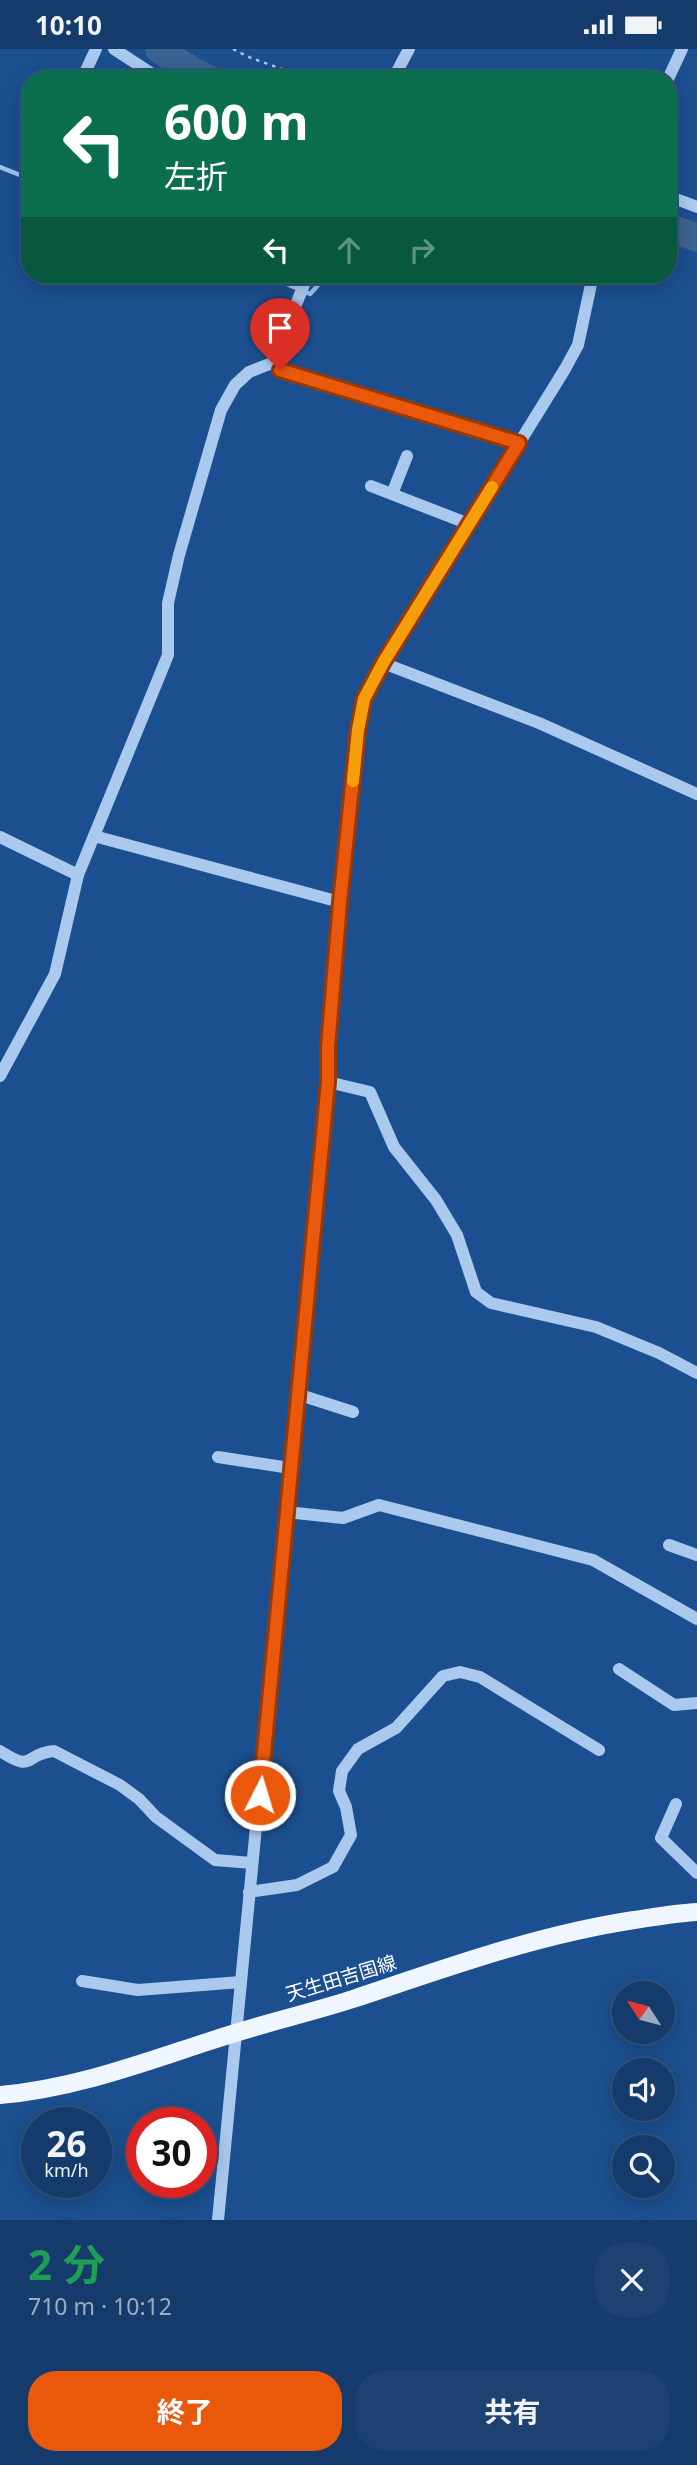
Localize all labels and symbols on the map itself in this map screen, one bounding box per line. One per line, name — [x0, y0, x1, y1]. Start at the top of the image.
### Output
pin — [250, 298, 310, 370]
position arrow — [223, 1758, 297, 1832]
street label: 天生田吉国線 — [283, 1949, 399, 2007]
north arrow — [612, 1981, 676, 2044]
speed limit sign: 30 — [126, 2107, 217, 2198]

